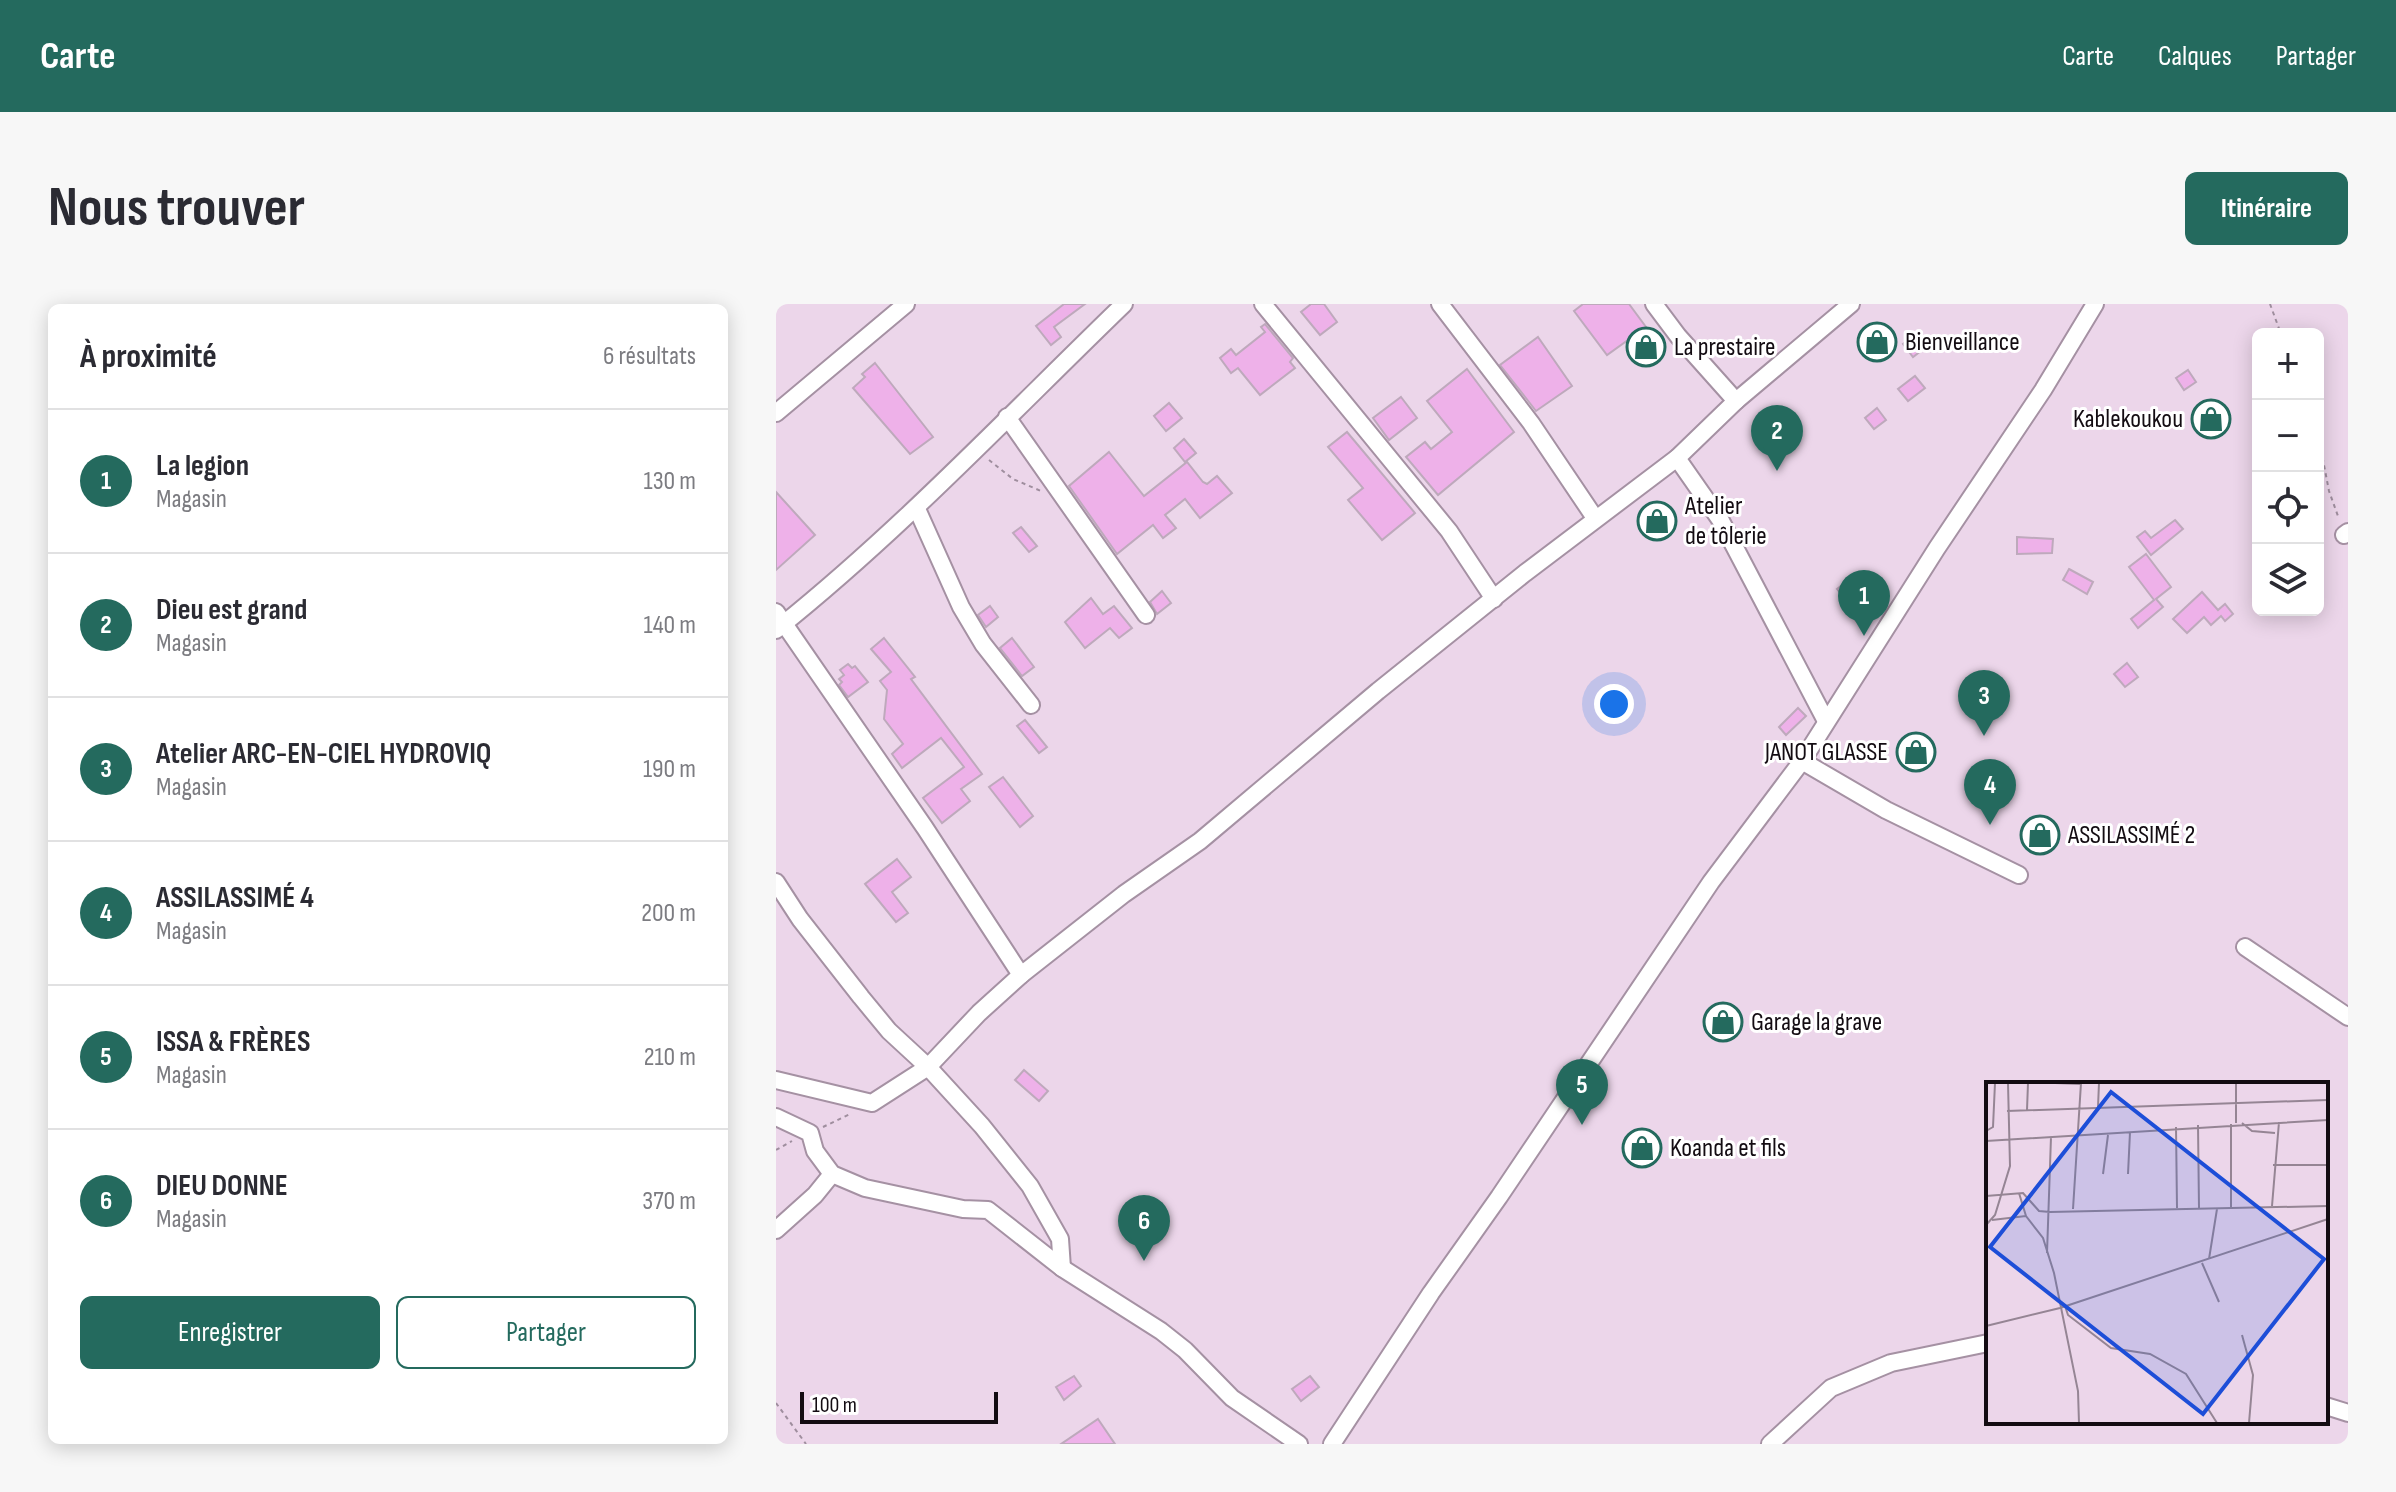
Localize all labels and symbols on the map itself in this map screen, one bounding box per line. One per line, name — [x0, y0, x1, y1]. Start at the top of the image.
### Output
shop icon: Bienveillance — [1856, 321, 1898, 363]
shop icon: La prestaire — [1625, 326, 1667, 368]
place label: Bienveillance — [1905, 327, 2020, 358]
place label: La prestaire — [1674, 332, 1776, 363]
shop icon: Kablekoukou — [2190, 398, 2232, 440]
place label: Kablekoukou — [2073, 404, 2183, 435]
pin: 2 — [1751, 405, 1803, 471]
place label: Atelier de tôlerie — [1684, 491, 1767, 552]
shop icon: Atelier de tôlerie — [1636, 500, 1678, 542]
pin: 1 — [1838, 570, 1890, 636]
pin: 3 — [1958, 670, 2010, 736]
your location — [1594, 684, 1634, 724]
shop icon: JANOT GLASSE — [1895, 731, 1937, 773]
place label: JANOT GLASSE — [1764, 737, 1888, 768]
pin: 4 — [1964, 759, 2016, 825]
shop icon: ASSILASSIMÉ 2 — [2019, 814, 2061, 856]
place label: ASSILASSIMÉ 2 — [2067, 820, 2195, 851]
shop icon: Garage la grave — [1702, 1001, 1744, 1043]
place label: Garage la grave — [1751, 1007, 1882, 1038]
pin: 5 — [1556, 1059, 1608, 1125]
inset map — [1986, 1082, 2328, 1424]
shop icon: Koanda et fils — [1621, 1127, 1663, 1169]
place label: Koanda et fils — [1670, 1133, 1786, 1164]
pin: 6 — [1118, 1195, 1170, 1261]
scale bar — [800, 1388, 998, 1424]

